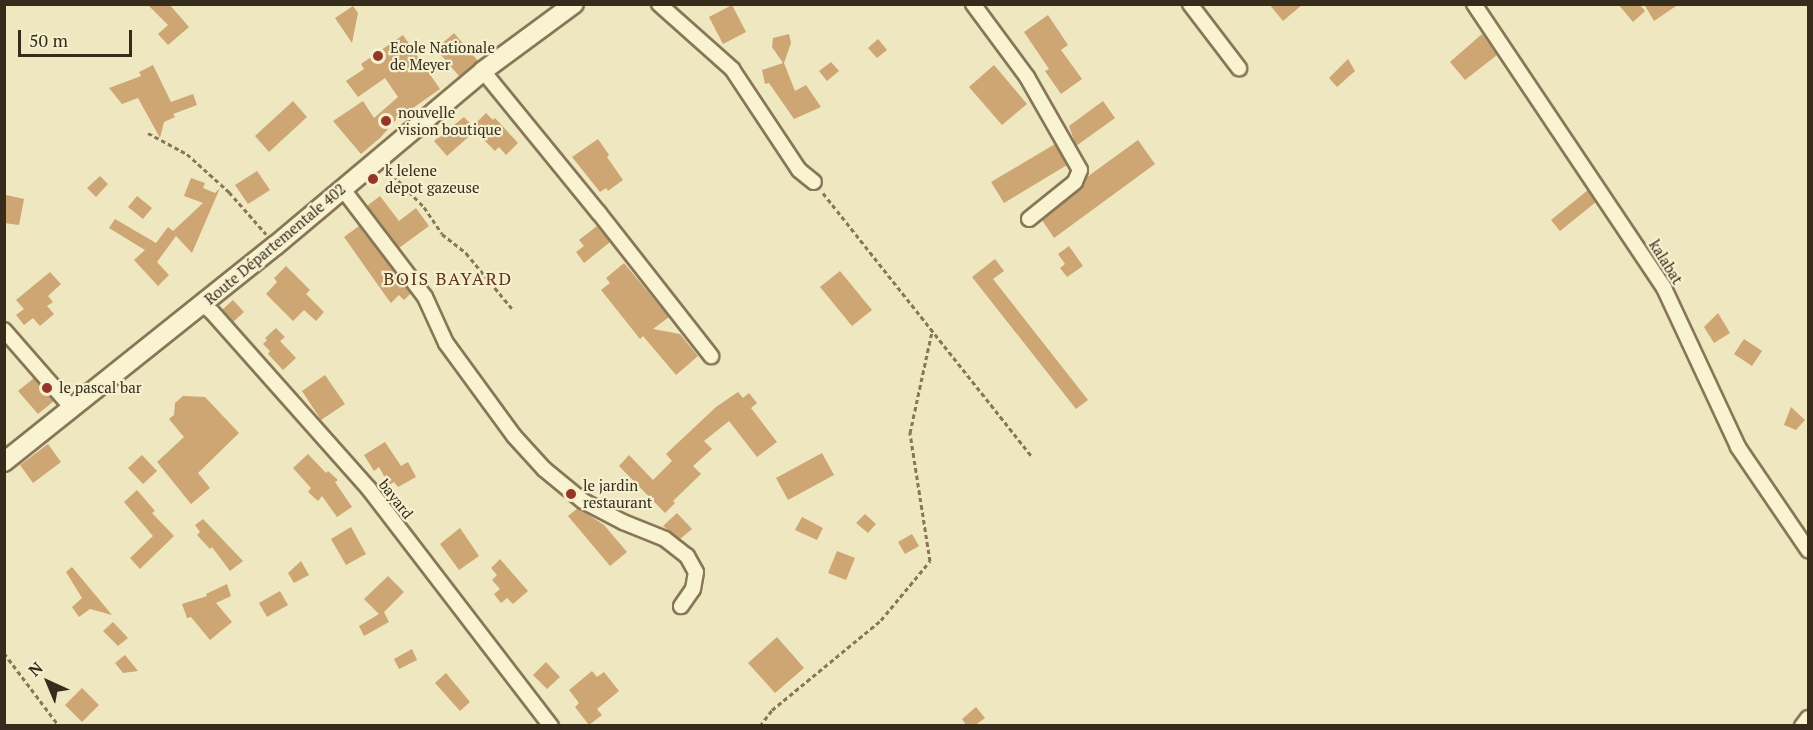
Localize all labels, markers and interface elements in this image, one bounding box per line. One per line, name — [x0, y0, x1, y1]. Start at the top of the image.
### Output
scale bar — [21, 18, 135, 56]
text: 50 m — [29, 28, 68, 52]
place label: Ecole Nationale de Meyer — [390, 38, 495, 73]
marker: Ecole Nationale de Meyer — [371, 49, 385, 63]
place label: nouvelle vision boutique — [398, 103, 502, 138]
marker: nouvelle vision boutique — [379, 114, 393, 128]
place label: k lelene depot gazeuse — [385, 161, 479, 196]
marker: k lelene depot gazeuse — [366, 172, 380, 186]
street label: Route Départementale 402 — [201, 180, 349, 308]
street label: kalabat — [1645, 237, 1687, 287]
district label: BOIS BAYARD — [383, 267, 513, 289]
place label: le pascal bar — [59, 379, 141, 397]
marker: le pascal bar — [40, 381, 54, 395]
street label: bayard — [375, 476, 417, 522]
place label: le jardin restaurant — [583, 476, 652, 511]
marker: le jardin restaurant — [564, 487, 578, 501]
north arrow — [18, 652, 78, 712]
text: N — [23, 657, 47, 681]

